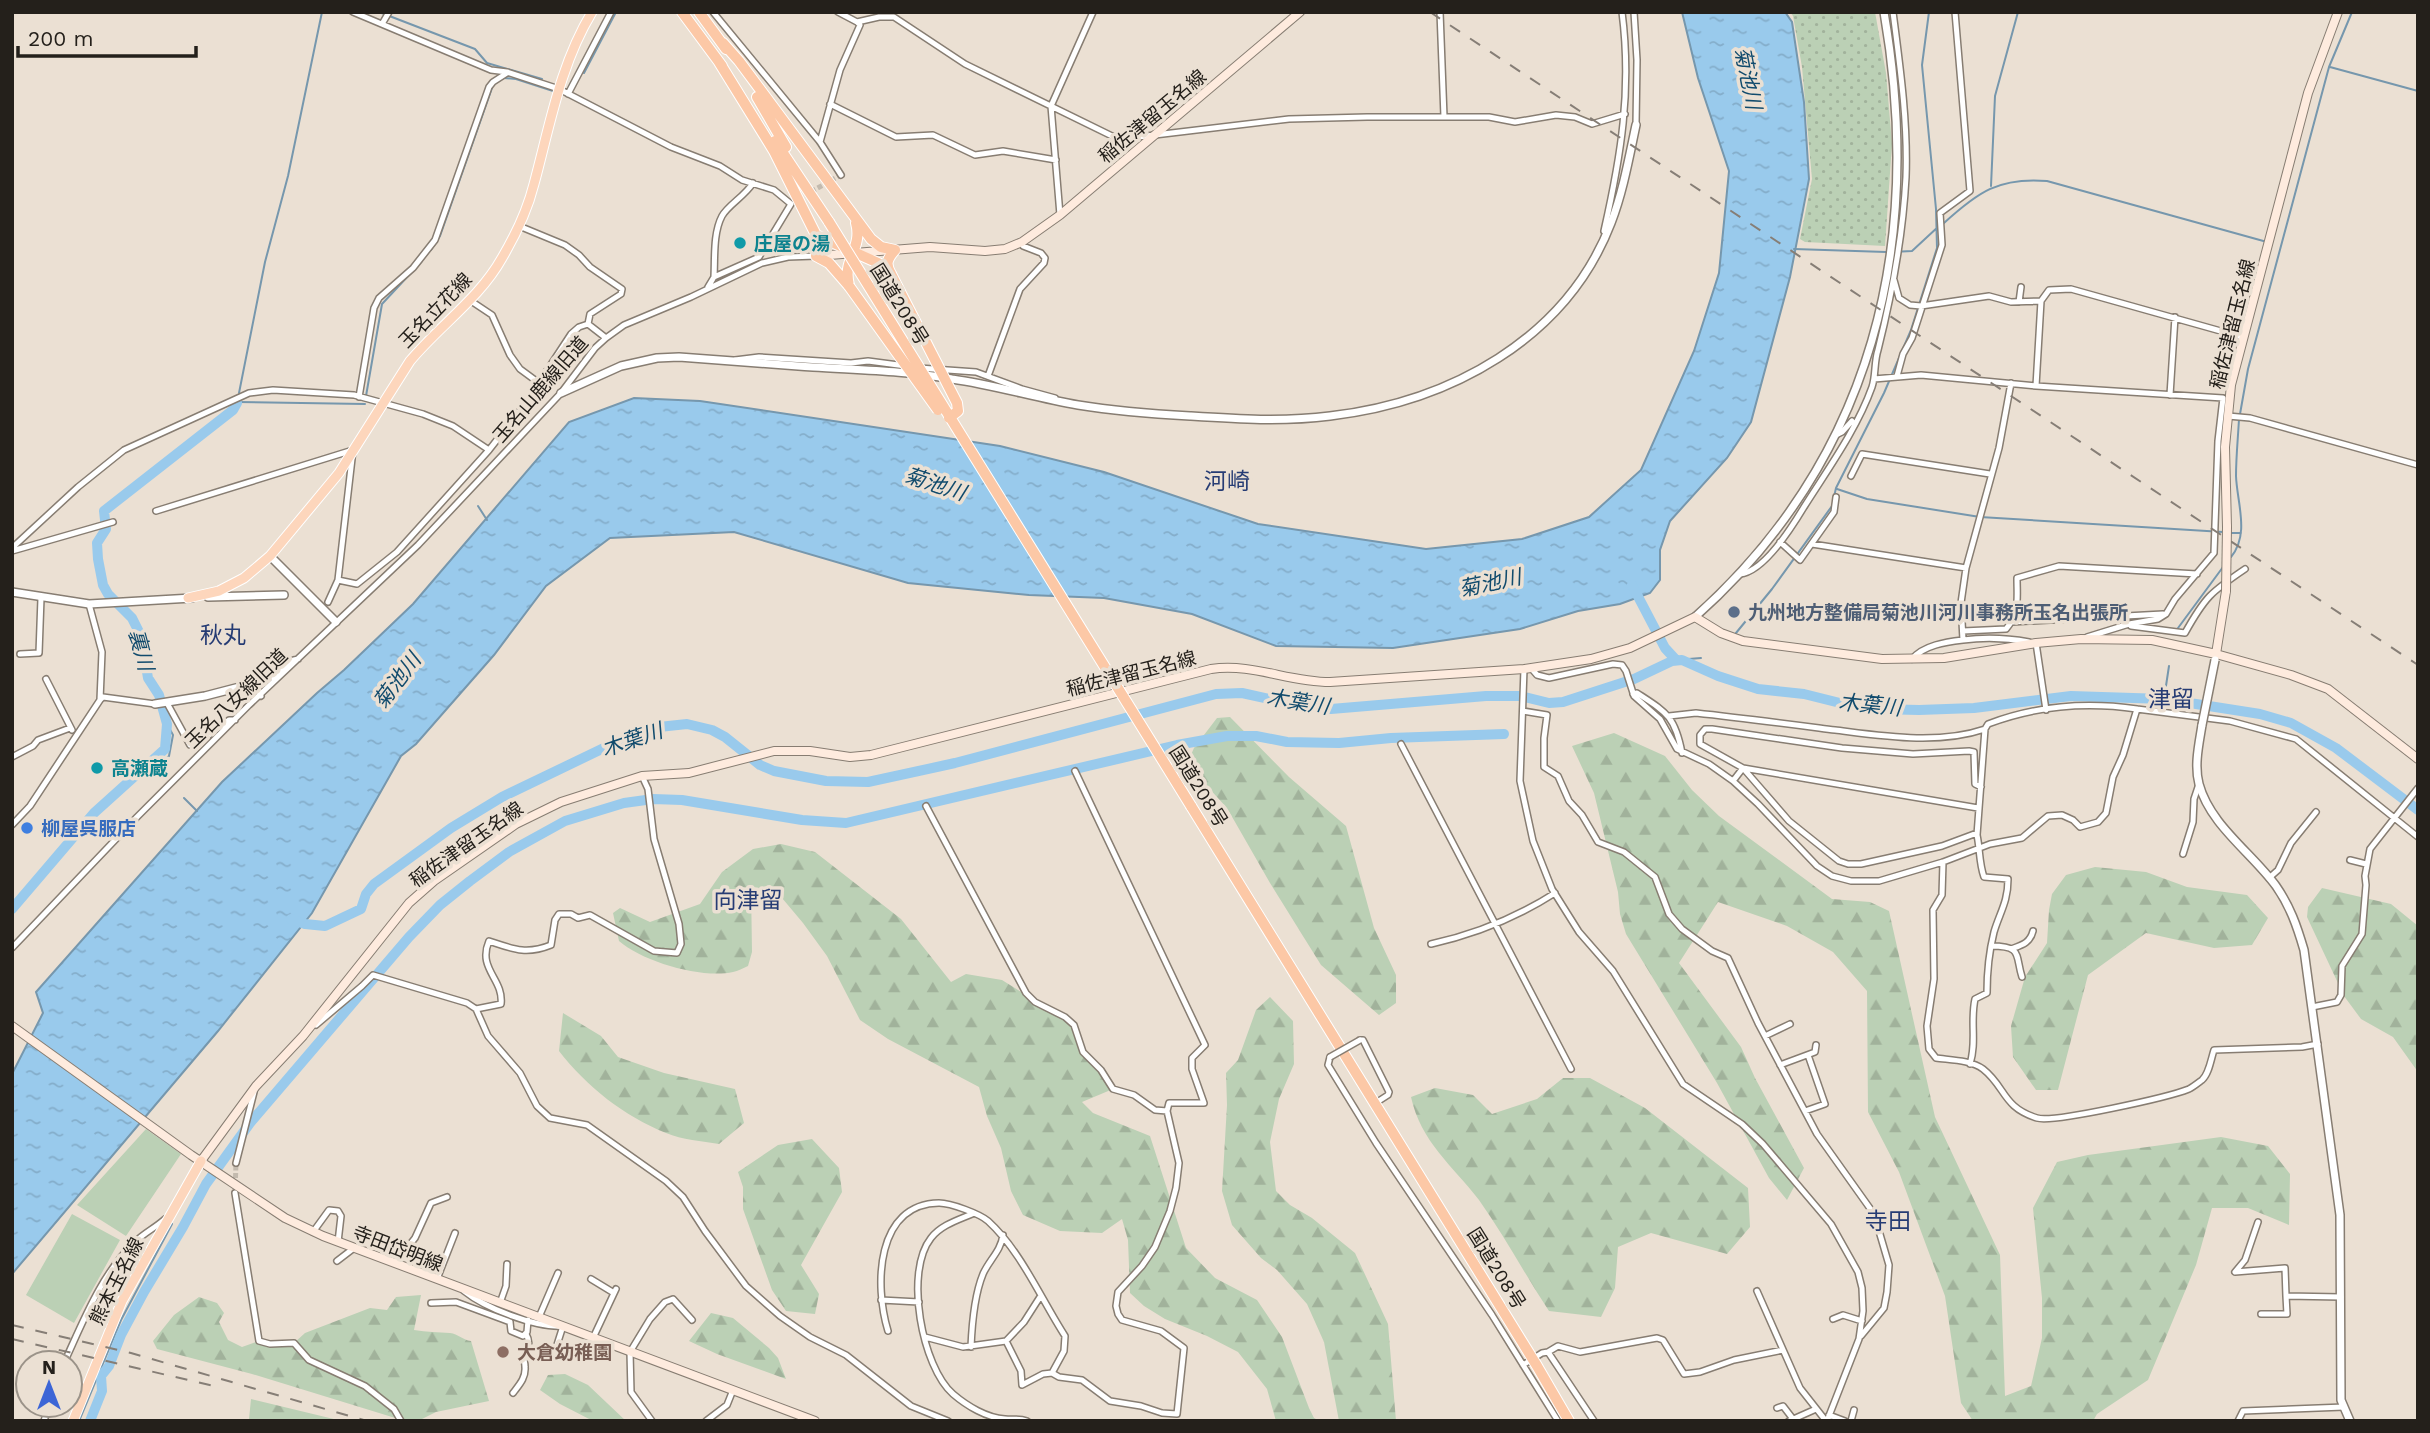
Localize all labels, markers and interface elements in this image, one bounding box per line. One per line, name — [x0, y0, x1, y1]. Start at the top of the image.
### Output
scale bar — [18, 14, 196, 58]
text: 200 m — [28, 26, 94, 51]
water label: 菊池川 — [1730, 45, 1767, 113]
street label: 稲佐津留玉名線 — [1094, 65, 1211, 168]
place label: 庄屋の湯 — [754, 232, 830, 255]
marker: 庄屋の湯 — [732, 235, 748, 251]
street label: 稲佐津留玉名線 — [2205, 257, 2260, 391]
street label: 国道208号 — [866, 259, 934, 349]
street label: 玉名立花線 — [394, 268, 477, 353]
street label: 玉名山鹿線旧道 — [488, 332, 593, 447]
water label: 菊池川 — [901, 462, 971, 506]
district label: 河崎 — [1204, 468, 1250, 495]
water label: 菊池川 — [1456, 563, 1525, 601]
place label: 九州地方整備局菊池川河川事務所玉名出張所 — [1748, 601, 2128, 624]
marker: 九州地方整備局菊池川河川事務所玉名出張所 — [1726, 604, 1742, 620]
district label: 秋丸 — [200, 622, 246, 649]
water label: 裏川 — [124, 626, 160, 675]
street label: 玉名八女線旧道 — [181, 644, 292, 753]
water label: 菊池川 — [368, 646, 427, 713]
street label: 稲佐津留玉名線 — [1064, 646, 1198, 701]
water label: 木葉川 — [1265, 684, 1333, 719]
district label: 津留 — [2148, 686, 2194, 713]
water label: 木葉川 — [1837, 689, 1905, 720]
water label: 木葉川 — [598, 717, 668, 762]
street label: 国道208号 — [1165, 741, 1233, 831]
place label: 高瀬蔵 — [111, 757, 168, 780]
marker: 高瀬蔵 — [89, 760, 105, 776]
street label: 稲佐津留玉名線 — [405, 797, 527, 892]
place label: 柳屋呉服店 — [41, 817, 136, 840]
marker: 柳屋呉服店 — [19, 820, 35, 836]
district label: 向津留 — [714, 887, 783, 914]
district label: 寺田 — [1865, 1208, 1911, 1235]
street label: 寺田岱明線 — [349, 1221, 446, 1276]
street label: 国道208号 — [1463, 1223, 1531, 1313]
street label: 熊本玉名線 — [85, 1234, 148, 1329]
place label: 大倉幼稚園 — [517, 1341, 612, 1364]
marker: 大倉幼稚園 — [495, 1344, 511, 1360]
north arrow — [14, 1349, 84, 1419]
text: N — [42, 1356, 56, 1379]

